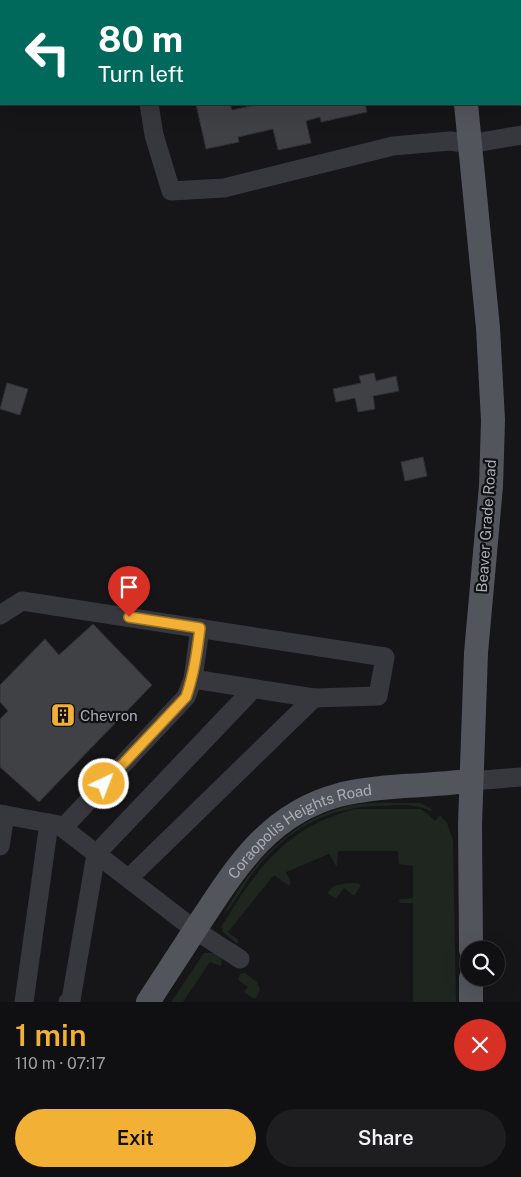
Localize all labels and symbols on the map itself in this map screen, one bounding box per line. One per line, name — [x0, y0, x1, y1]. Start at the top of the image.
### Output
street label: Beaver Grade Road — [473, 459, 499, 593]
pin — [108, 566, 150, 617]
building icon: Chevron — [50, 702, 76, 728]
place label: Chevron — [80, 707, 138, 724]
position arrow — [77, 757, 129, 809]
street label: Coraopolis Heights Road — [224, 780, 373, 882]

